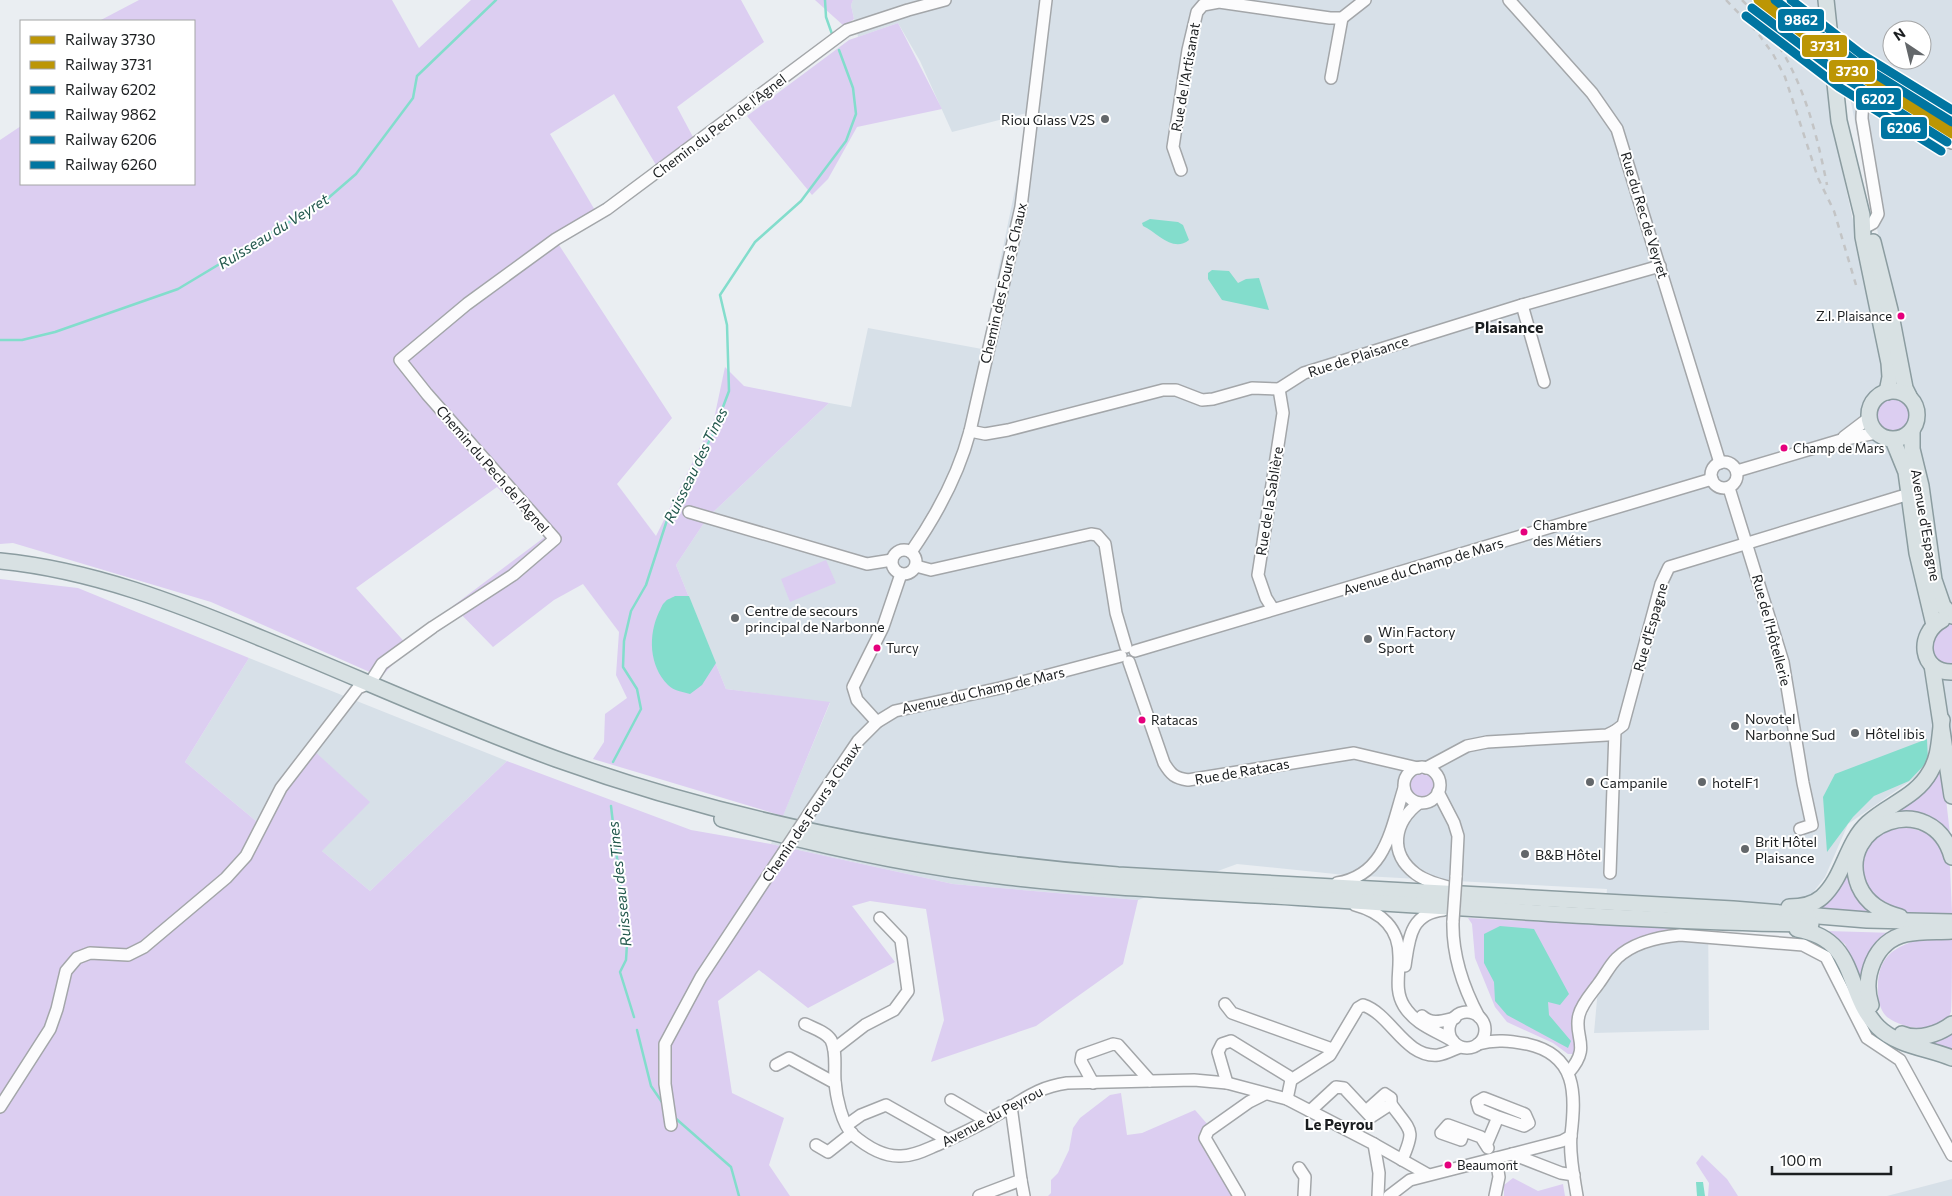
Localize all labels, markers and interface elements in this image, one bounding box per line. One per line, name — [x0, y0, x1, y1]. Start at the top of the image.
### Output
line badge: 9862 — [1777, 8, 1825, 32]
text: 9862 — [1784, 11, 1818, 28]
legend — [20, 20, 195, 185]
north arrow — [1882, 20, 1932, 70]
street label: Rue de l'Artisanat — [1167, 21, 1203, 133]
text: N — [1890, 24, 1908, 44]
text: Railway 3730 — [65, 30, 155, 48]
line badge: 3731 — [1801, 34, 1848, 58]
text: 3731 — [1810, 37, 1840, 54]
text: Railway 3731 — [65, 55, 152, 73]
line badge: 3730 — [1828, 59, 1876, 83]
text: 3730 — [1835, 62, 1869, 79]
street label: Chemin du Pech de l'Agnel — [649, 70, 789, 182]
text: Railway 6202 — [65, 80, 156, 98]
line badge: 6202 — [1855, 87, 1902, 111]
text: 6202 — [1861, 90, 1895, 107]
text: Railway 9862 — [65, 105, 156, 123]
place label: Riou Glass V2S — [1001, 111, 1095, 128]
marker: Riou Glass V2S — [1099, 113, 1111, 125]
line badge: 6206 — [1880, 116, 1928, 140]
text: 6206 — [1887, 119, 1922, 136]
text: Railway 6206 — [65, 130, 157, 148]
street label: Rue du Rec de Veyret — [1618, 150, 1672, 281]
text: Railway 6260 — [65, 155, 157, 173]
water label: Ruisseau du Veyret — [214, 189, 332, 272]
street label: Chemin des Fours à Chaux — [976, 200, 1030, 365]
place label: Z.I. Plaisance — [1816, 308, 1892, 324]
marker: Z.I. Plaisance — [1896, 311, 1906, 321]
district label: Plaisance — [1475, 317, 1543, 336]
street label: Rue de Plaisance — [1306, 332, 1410, 380]
street label: Chemin du Pech de l'Agnel — [433, 402, 553, 536]
water label: Ruisseau des Tines — [659, 404, 731, 526]
place label: Champ de Mars — [1793, 440, 1885, 456]
marker: Champ de Mars — [1779, 443, 1789, 453]
street label: Rue de la Sablière — [1252, 445, 1286, 557]
street label: Avenue d'Espagne — [1908, 468, 1944, 582]
place label: Chambre des Métiers — [1533, 517, 1601, 549]
marker: Chambre des Métiers — [1519, 527, 1529, 537]
street label: Avenue du Champ de Mars — [1341, 534, 1505, 598]
street label: Rue de l'Hôtellerie — [1749, 572, 1795, 688]
street label: Rue d'Espagne — [1629, 581, 1671, 673]
place label: Centre de secours principal de Narbonne — [745, 602, 885, 635]
marker: Centre de secours principal de Narbonne — [729, 612, 741, 624]
place label: Win Factory Sport — [1378, 623, 1455, 656]
marker: Win Factory Sport — [1362, 633, 1374, 645]
place label: Turcy — [886, 640, 919, 656]
marker: Turcy — [872, 643, 882, 653]
street label: Avenue du Champ de Mars — [900, 663, 1066, 717]
place label: Novotel Narbonne Sud — [1745, 710, 1835, 743]
place label: Ratacas — [1151, 712, 1198, 728]
marker: Ratacas — [1137, 715, 1147, 725]
marker: Novotel Narbonne Sud — [1729, 720, 1741, 732]
place label: Hôtel ibis — [1865, 725, 1925, 742]
marker: Hôtel ibis — [1849, 727, 1861, 739]
street label: Chemin des Fours à Chaux — [758, 739, 864, 885]
street label: Rue de Ratacas — [1193, 754, 1291, 788]
place label: Campanile — [1600, 774, 1667, 791]
place label: hotelF1 — [1712, 774, 1759, 791]
marker: Campanile — [1584, 776, 1596, 788]
marker: hotelF1 — [1696, 776, 1708, 788]
water label: Ruisseau des Tines — [603, 820, 635, 948]
place label: Brit Hôtel Plaisance — [1755, 833, 1817, 866]
marker: Brit Hôtel Plaisance — [1739, 843, 1751, 855]
place label: B&B Hôtel — [1535, 846, 1601, 863]
marker: B&B Hôtel — [1519, 848, 1531, 860]
street label: Avenue du Peyrou — [938, 1082, 1046, 1150]
district label: Le Peyrou — [1305, 1115, 1373, 1133]
scale bar — [1772, 1144, 1891, 1176]
text: 100 m — [1780, 1151, 1822, 1169]
place label: Beaumont — [1457, 1157, 1518, 1173]
marker: Beaumont — [1443, 1160, 1453, 1170]

